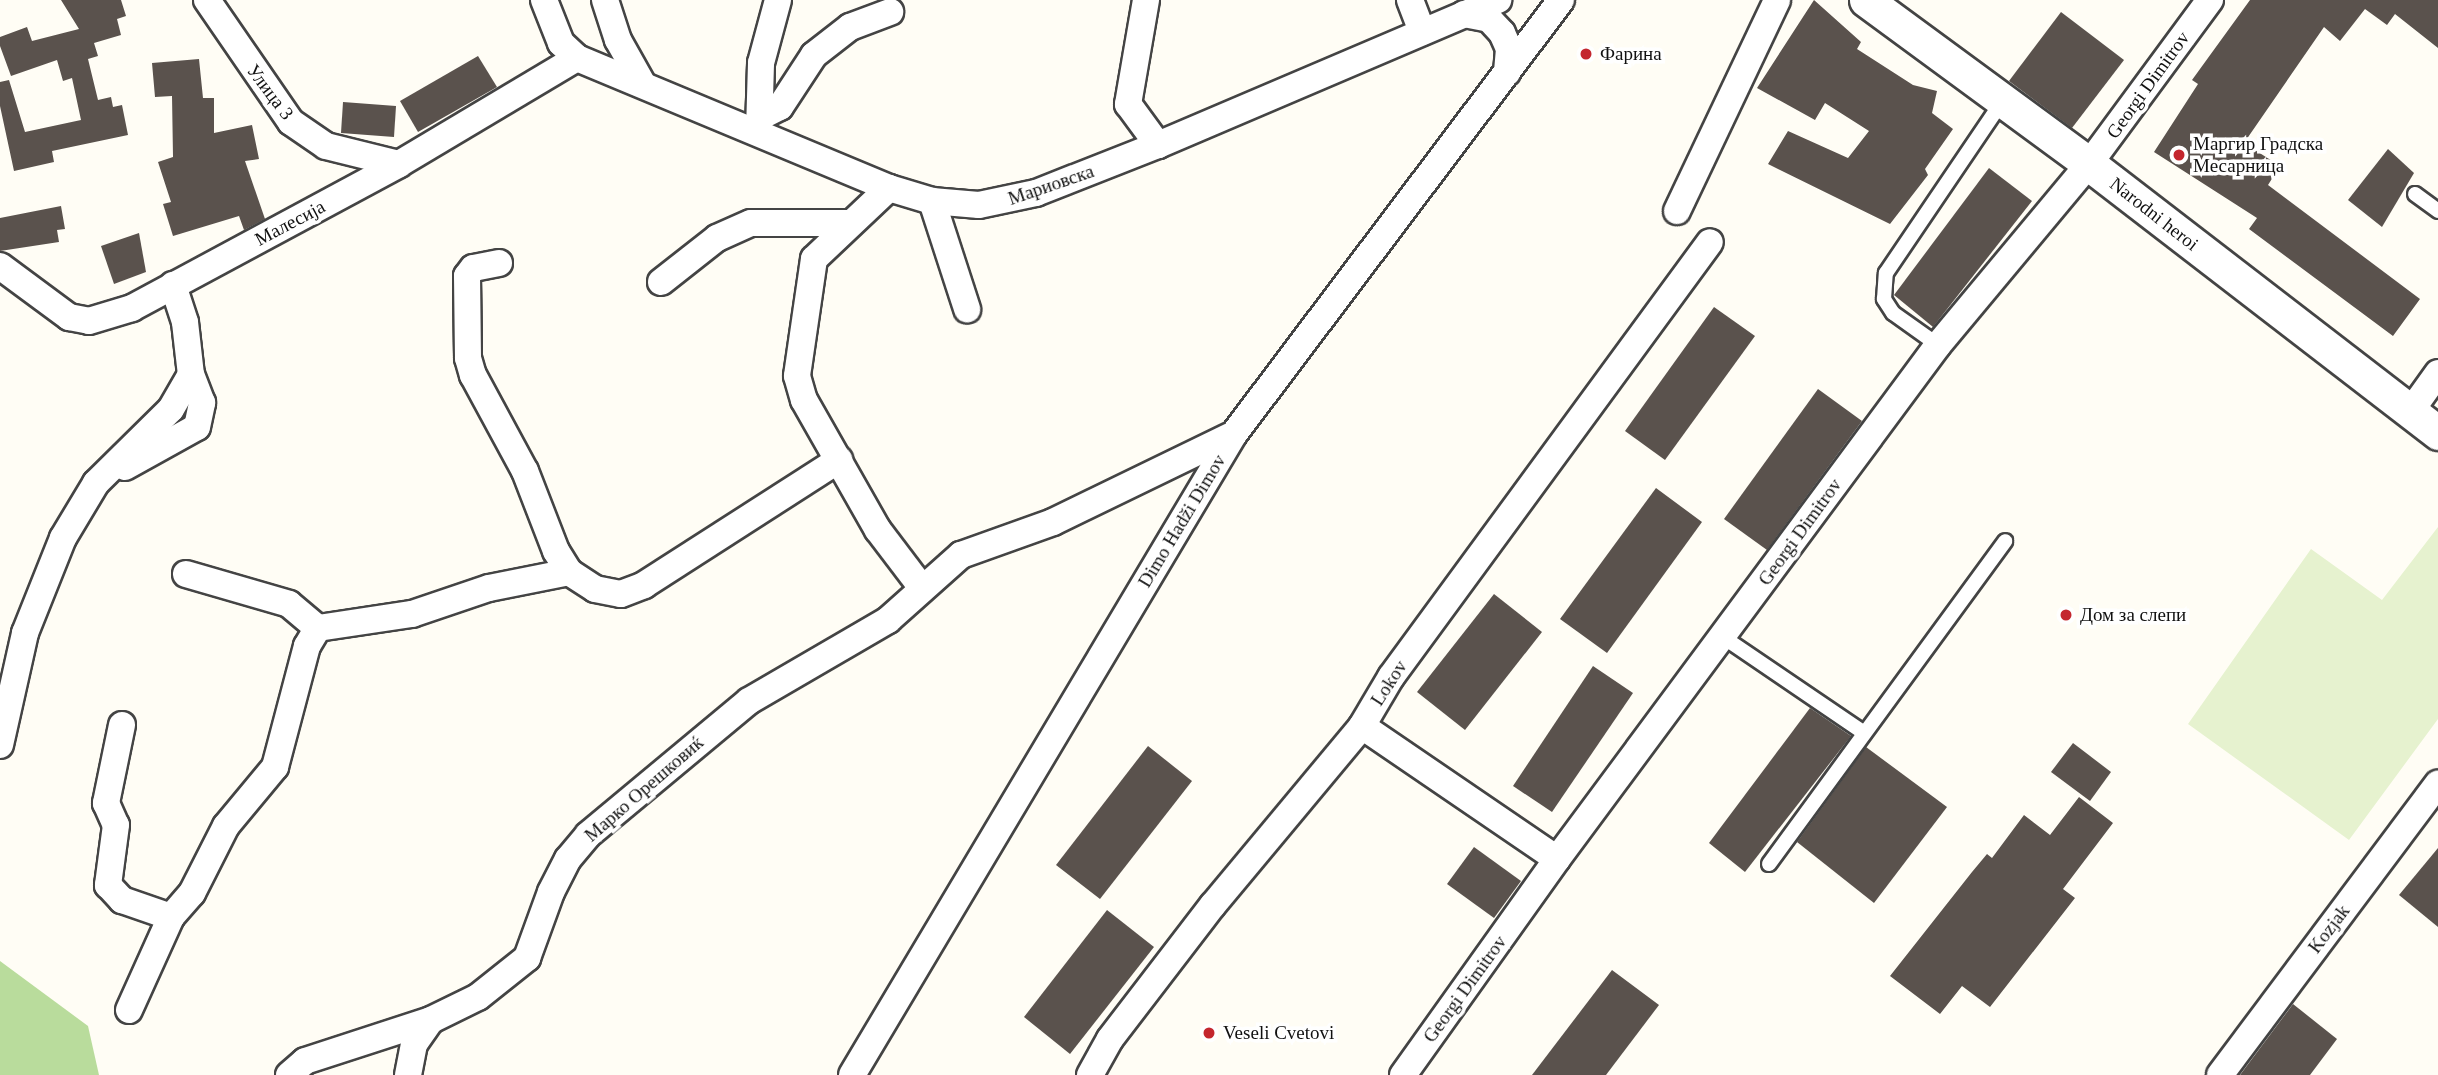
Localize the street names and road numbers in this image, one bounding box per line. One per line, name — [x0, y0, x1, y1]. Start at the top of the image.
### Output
street label: Georgi Dimitrov — [2102, 27, 2194, 143]
street label: Улица 3 — [242, 60, 298, 124]
street label: Мариовска — [1005, 160, 1097, 210]
street label: Narodni heroi — [2105, 172, 2203, 256]
street label: Малесија — [251, 195, 329, 251]
street label: Dimo Hadži Dimov — [1133, 450, 1231, 592]
street label: Georgi Dimitrov — [1754, 474, 1846, 590]
street label: Lokov — [1366, 656, 1412, 710]
street label: Марко Орешковиќ — [580, 731, 708, 847]
street label: Kozjak — [2303, 900, 2355, 958]
street label: Georgi Dimitrov — [1419, 931, 1511, 1047]

